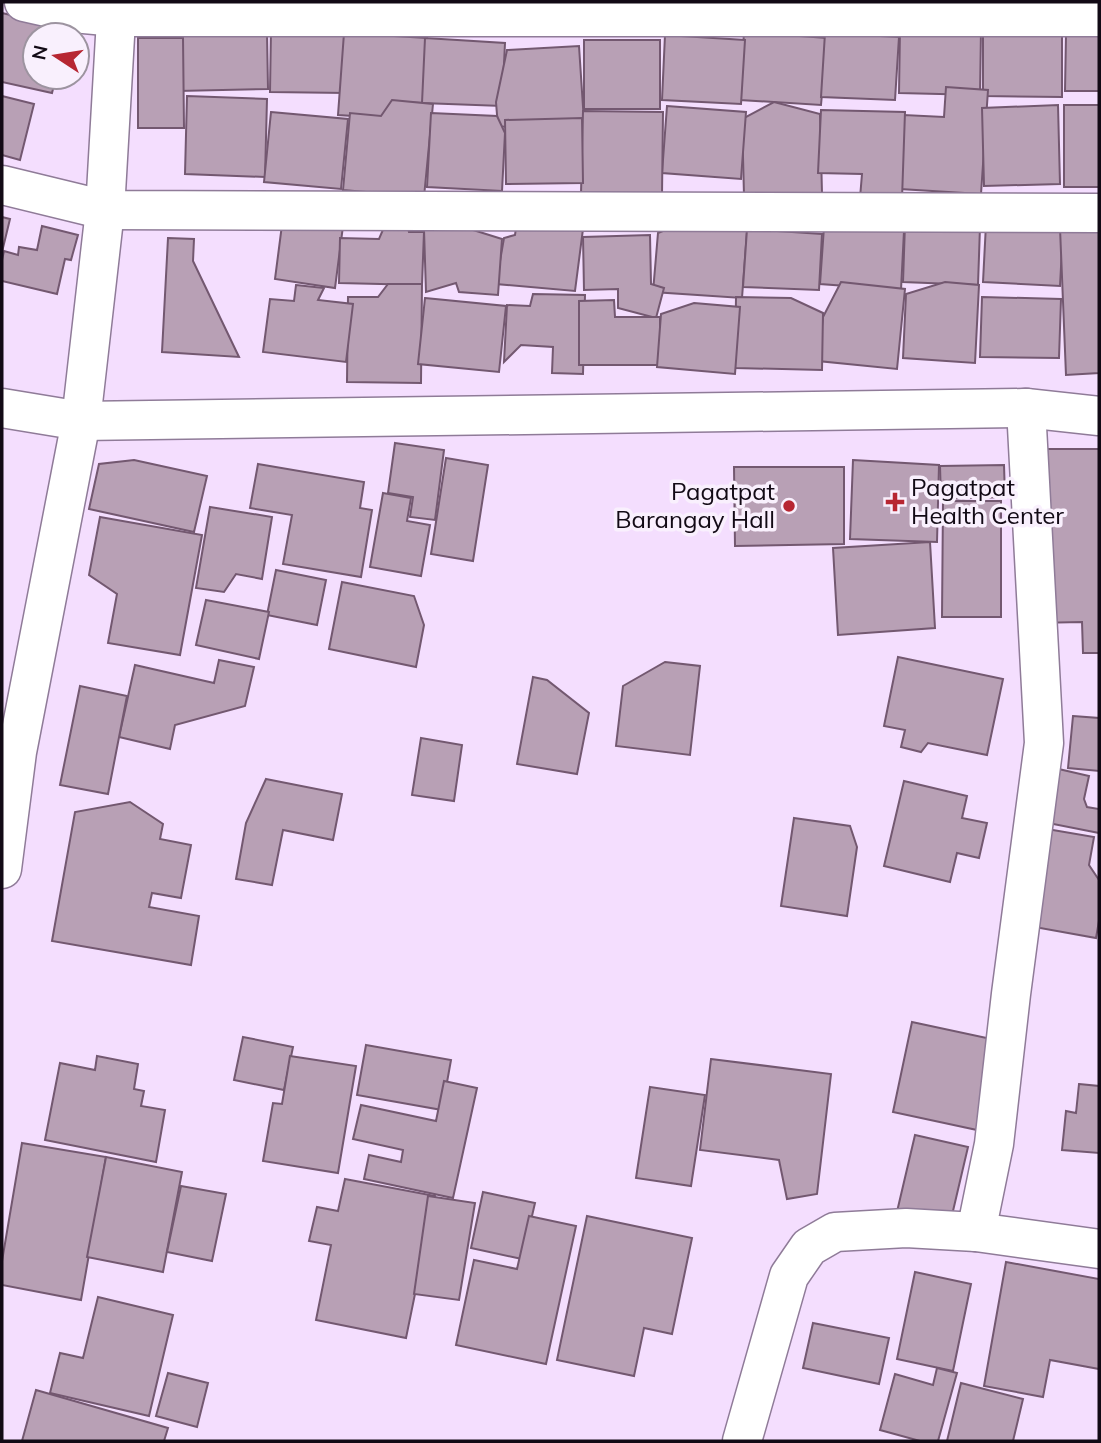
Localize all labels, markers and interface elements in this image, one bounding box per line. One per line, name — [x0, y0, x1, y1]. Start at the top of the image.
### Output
north arrow — [21, 21, 91, 91]
text: N — [26, 43, 53, 62]
place label: Pagatpat Health Center — [911, 472, 1064, 530]
place label: Pagatpat Barangay Hall — [615, 476, 775, 534]
marker: Pagatpat Health Center — [885, 492, 905, 512]
marker: Pagatpat Barangay Hall — [781, 498, 797, 514]

